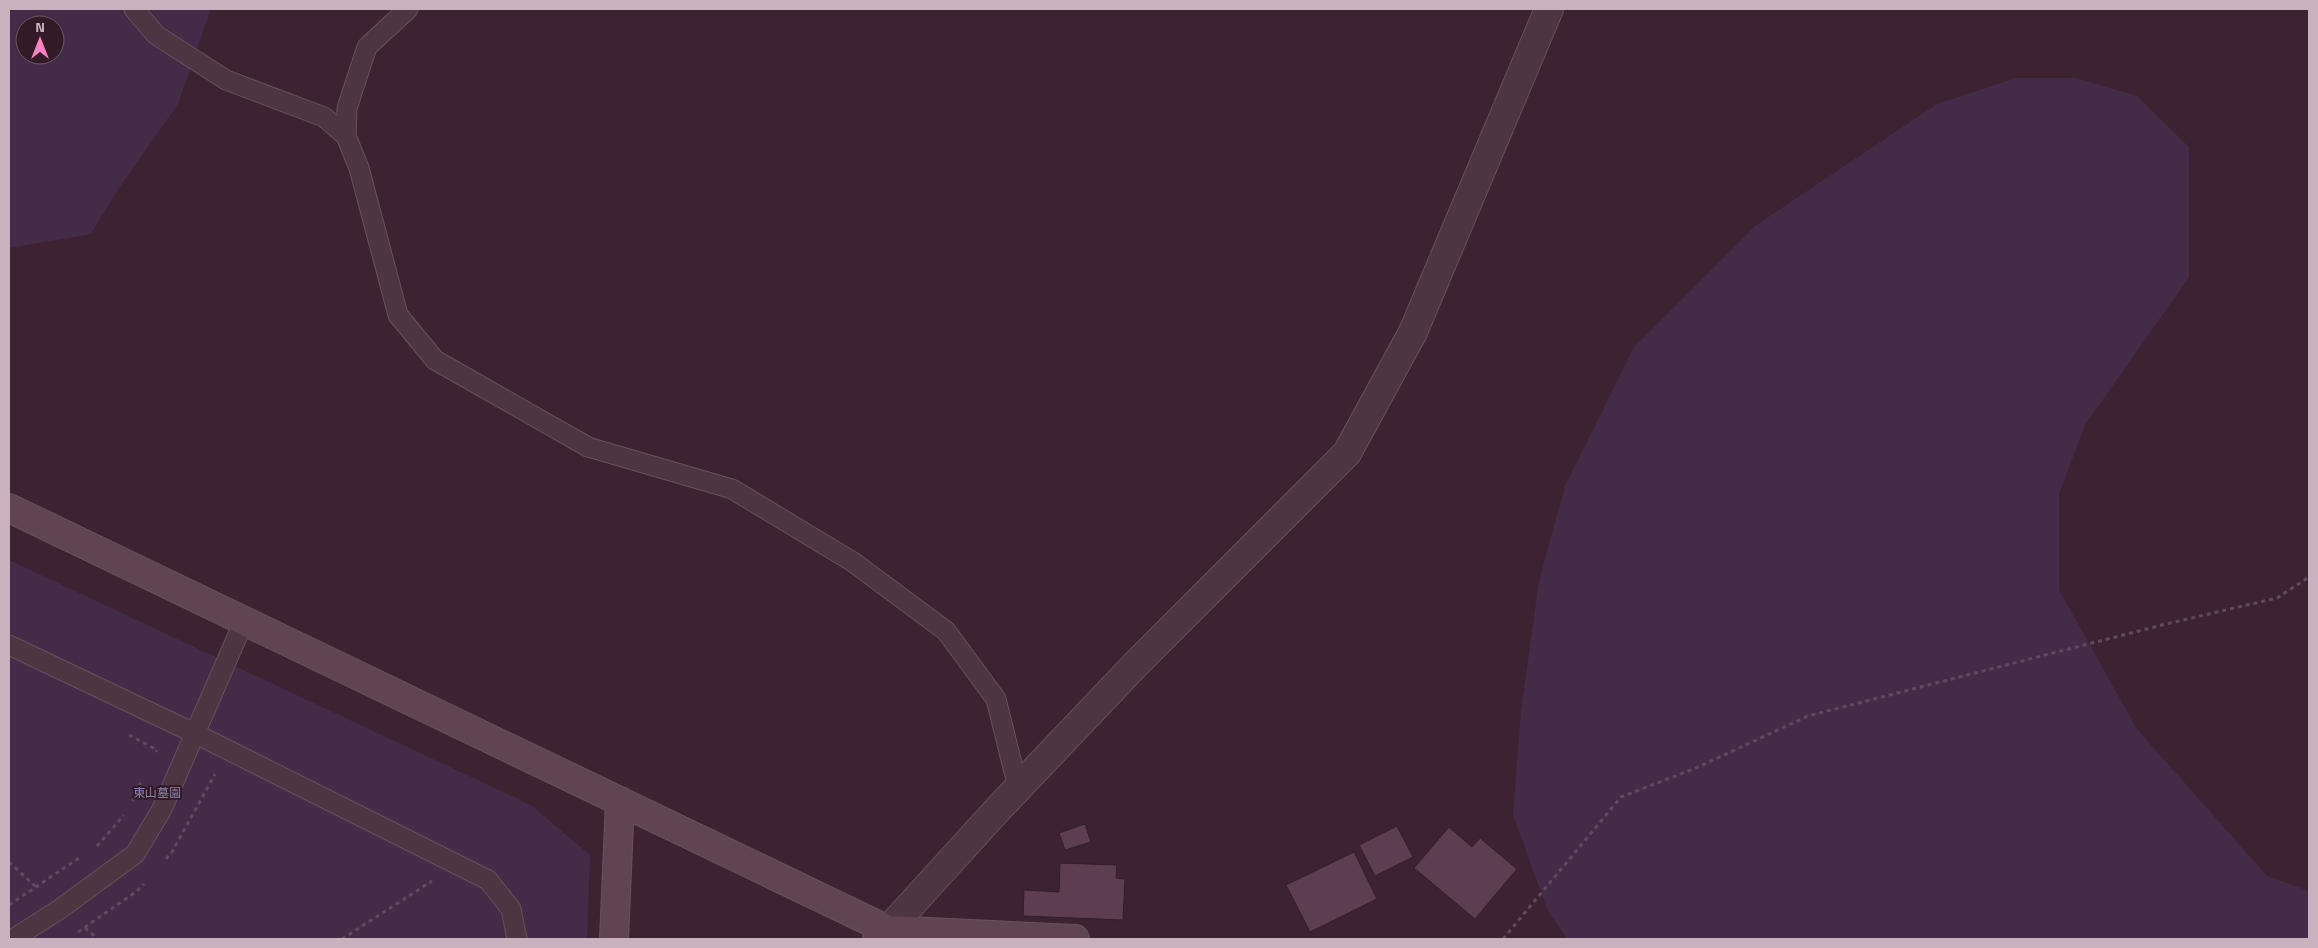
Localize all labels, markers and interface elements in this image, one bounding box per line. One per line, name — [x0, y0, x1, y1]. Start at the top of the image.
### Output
north arrow — [15, 15, 65, 65]
text: N — [35, 16, 45, 37]
park label: 東山墓園 — [133, 783, 181, 802]

